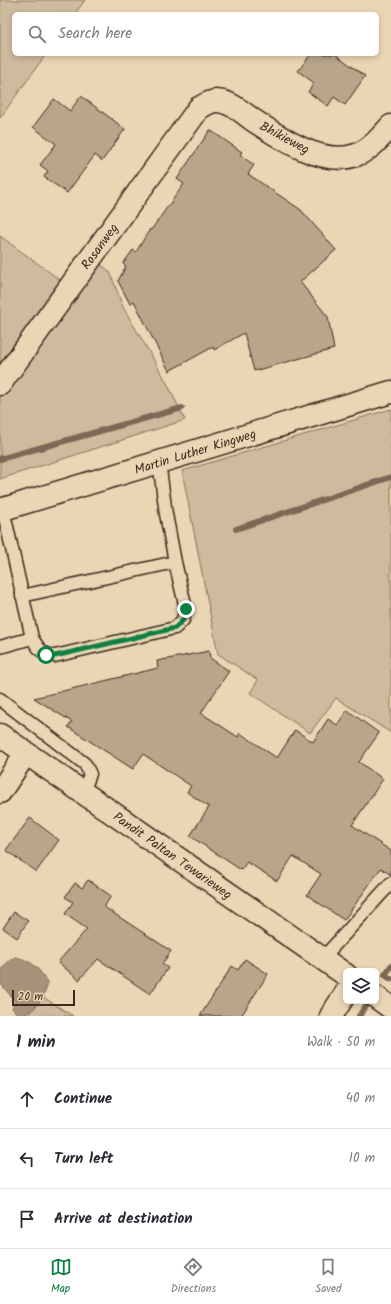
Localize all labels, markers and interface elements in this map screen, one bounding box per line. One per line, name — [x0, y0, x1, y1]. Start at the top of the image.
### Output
search box — [12, 12, 379, 56]
text: Search here — [58, 22, 132, 46]
icon: search — [26, 23, 48, 45]
street label: Bhikieweg — [255, 116, 313, 160]
street label: Rosanweg — [76, 219, 124, 274]
street label: Martin Luther Kingweg — [132, 424, 259, 481]
route end — [177, 600, 195, 618]
route start — [37, 646, 55, 664]
street label: Pandit Paltan Tewarieweg — [108, 807, 236, 905]
map controls — [343, 968, 379, 1004]
button: layers — [343, 968, 379, 1004]
scale bar — [12, 988, 75, 1007]
text: 20 m — [18, 988, 43, 1006]
text: 1 min — [16, 1029, 55, 1056]
text: Walk · 50 m — [307, 1032, 375, 1053]
text: Continue — [54, 1087, 112, 1111]
icon: ahead — [16, 1088, 38, 1110]
text: 40 m — [346, 1088, 375, 1109]
text: Turn left — [54, 1147, 114, 1171]
icon: left — [16, 1148, 38, 1170]
text: 10 m — [349, 1148, 375, 1169]
text: Arrive at destination — [54, 1207, 193, 1231]
icon: arrive — [16, 1208, 38, 1230]
tab: Map — [50, 1256, 72, 1298]
tab: Directions — [171, 1256, 216, 1298]
tab: Saved — [315, 1256, 341, 1298]

